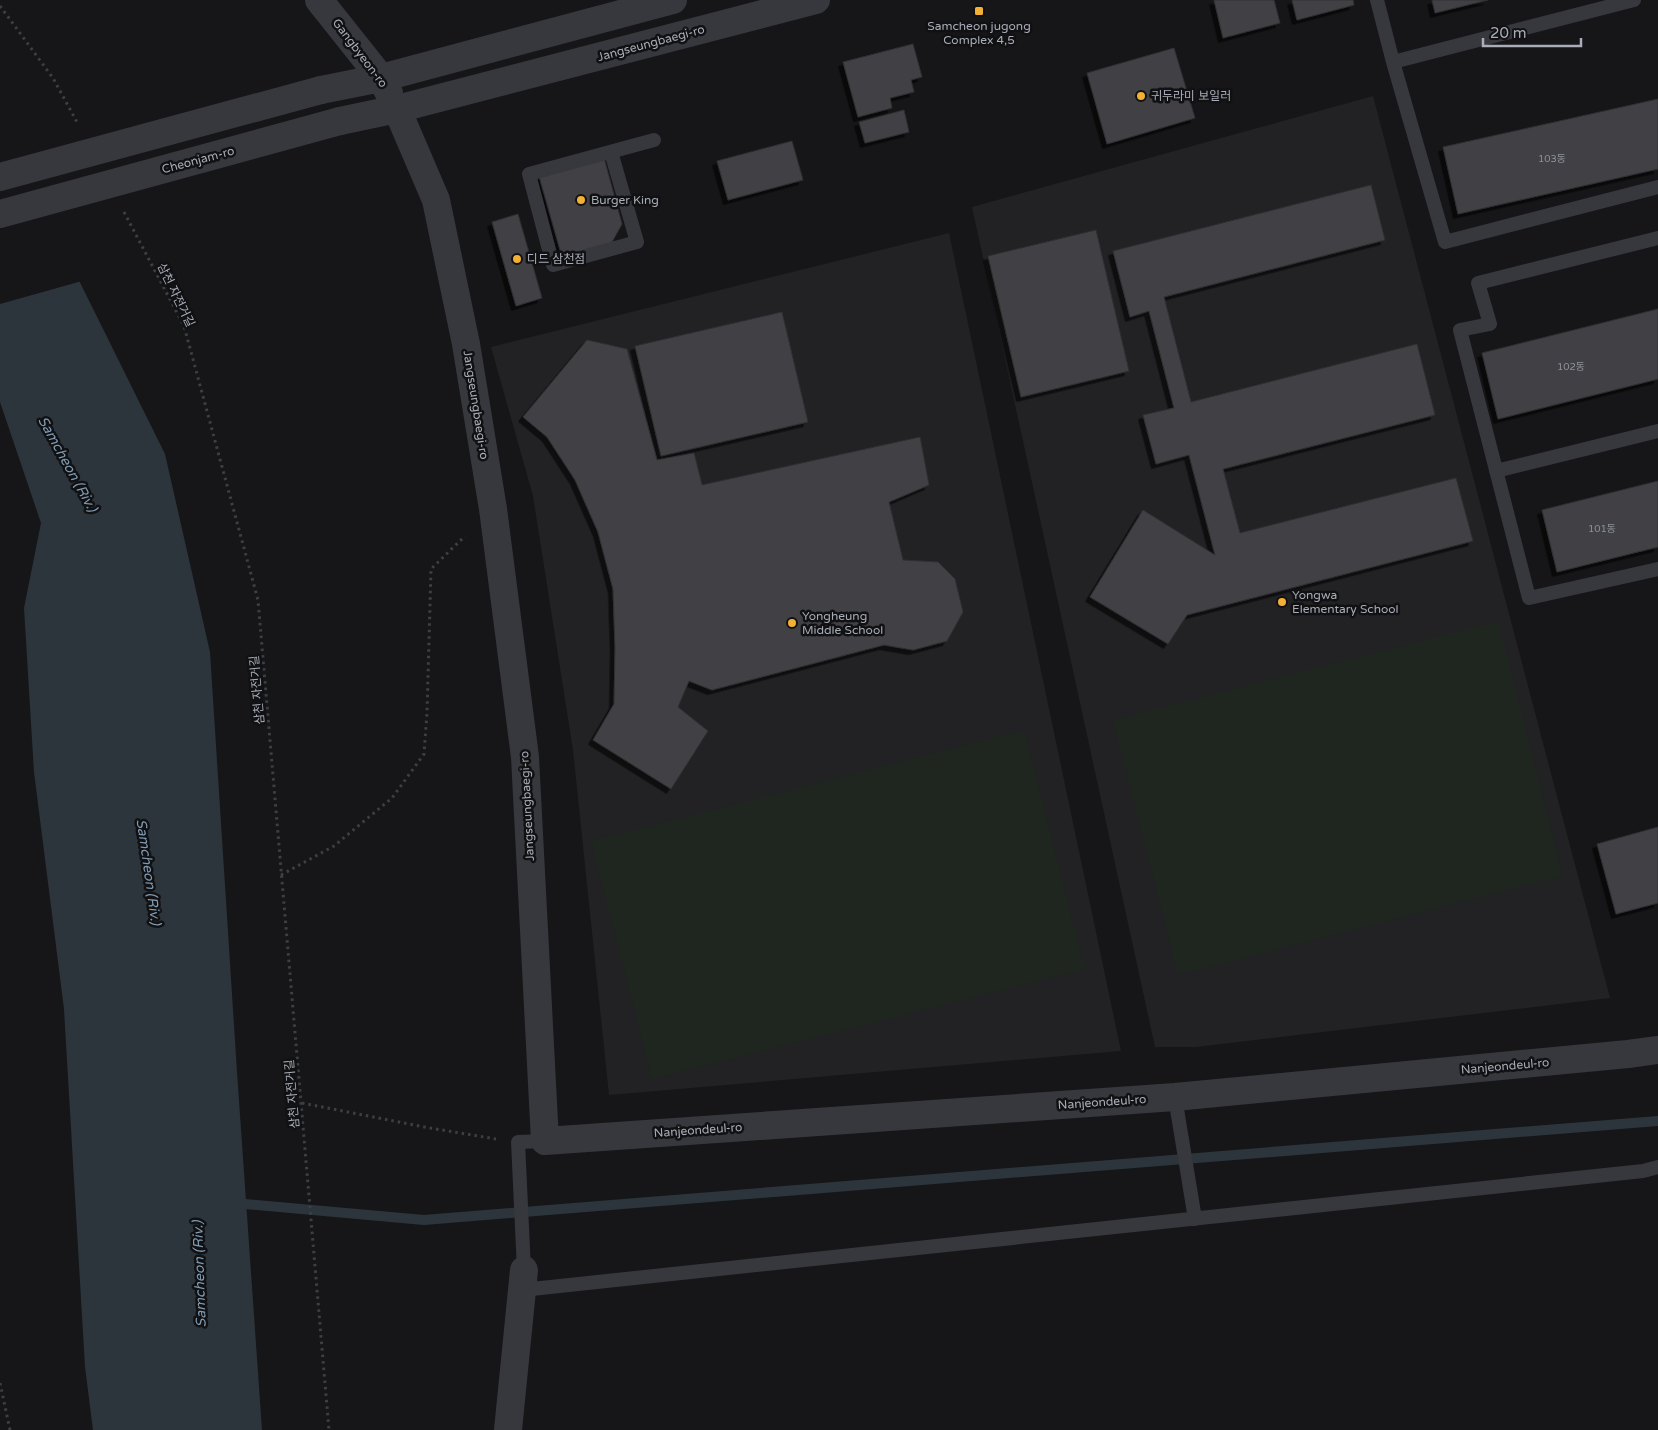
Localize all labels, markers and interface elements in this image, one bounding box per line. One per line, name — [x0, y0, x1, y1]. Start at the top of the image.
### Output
marker: Samcheon jugong Complex 4,5 — [973, 5, 985, 17]
scale bar — [1483, 15, 1580, 47]
street label: Gangbyeon-ro — [330, 16, 390, 90]
place label: Samcheon jugong Complex 4,5 — [927, 19, 1031, 47]
street label: Jangseungbaegi-ro — [596, 22, 706, 64]
text: 20 m — [1490, 24, 1527, 42]
place label: 귀두라미 보일러 — [1151, 89, 1231, 103]
marker: 귀두라미 보일러 — [1135, 90, 1147, 102]
street label: Cheonjam-ro — [160, 144, 236, 176]
house number: 103동 — [1538, 153, 1566, 165]
place label: Burger King — [591, 193, 659, 207]
marker: Burger King — [575, 194, 587, 206]
place label: 디드 삼천점 — [527, 252, 585, 266]
marker: 디드 삼천점 — [511, 253, 523, 265]
street label: 삼천 자전거길 — [155, 261, 197, 329]
street label: Jangseungbaegi-ro — [460, 349, 492, 461]
house number: 102동 — [1557, 361, 1585, 373]
water label: Samcheon (Riv.) — [34, 413, 102, 517]
house number: 101동 — [1588, 523, 1616, 535]
place label: Yongwa Elementary School — [1292, 588, 1399, 616]
marker: Yongwa Elementary School — [1276, 596, 1288, 608]
place label: Yongheung Middle School — [802, 609, 883, 637]
marker: Yongheung Middle School — [786, 617, 798, 629]
street label: 삼천 자전거길 — [247, 655, 267, 725]
street label: Jangseungbaegi-ro — [517, 751, 537, 861]
water label: Samcheon (Riv.) — [133, 818, 165, 928]
street label: Nanjeondeul-ro — [1460, 1055, 1550, 1077]
street label: 삼천 자전거길 — [282, 1059, 302, 1129]
street label: Nanjeondeul-ro — [1057, 1092, 1147, 1112]
street label: Nanjeondeul-ro — [653, 1120, 743, 1140]
water label: Samcheon (Riv.) — [189, 1219, 210, 1328]

